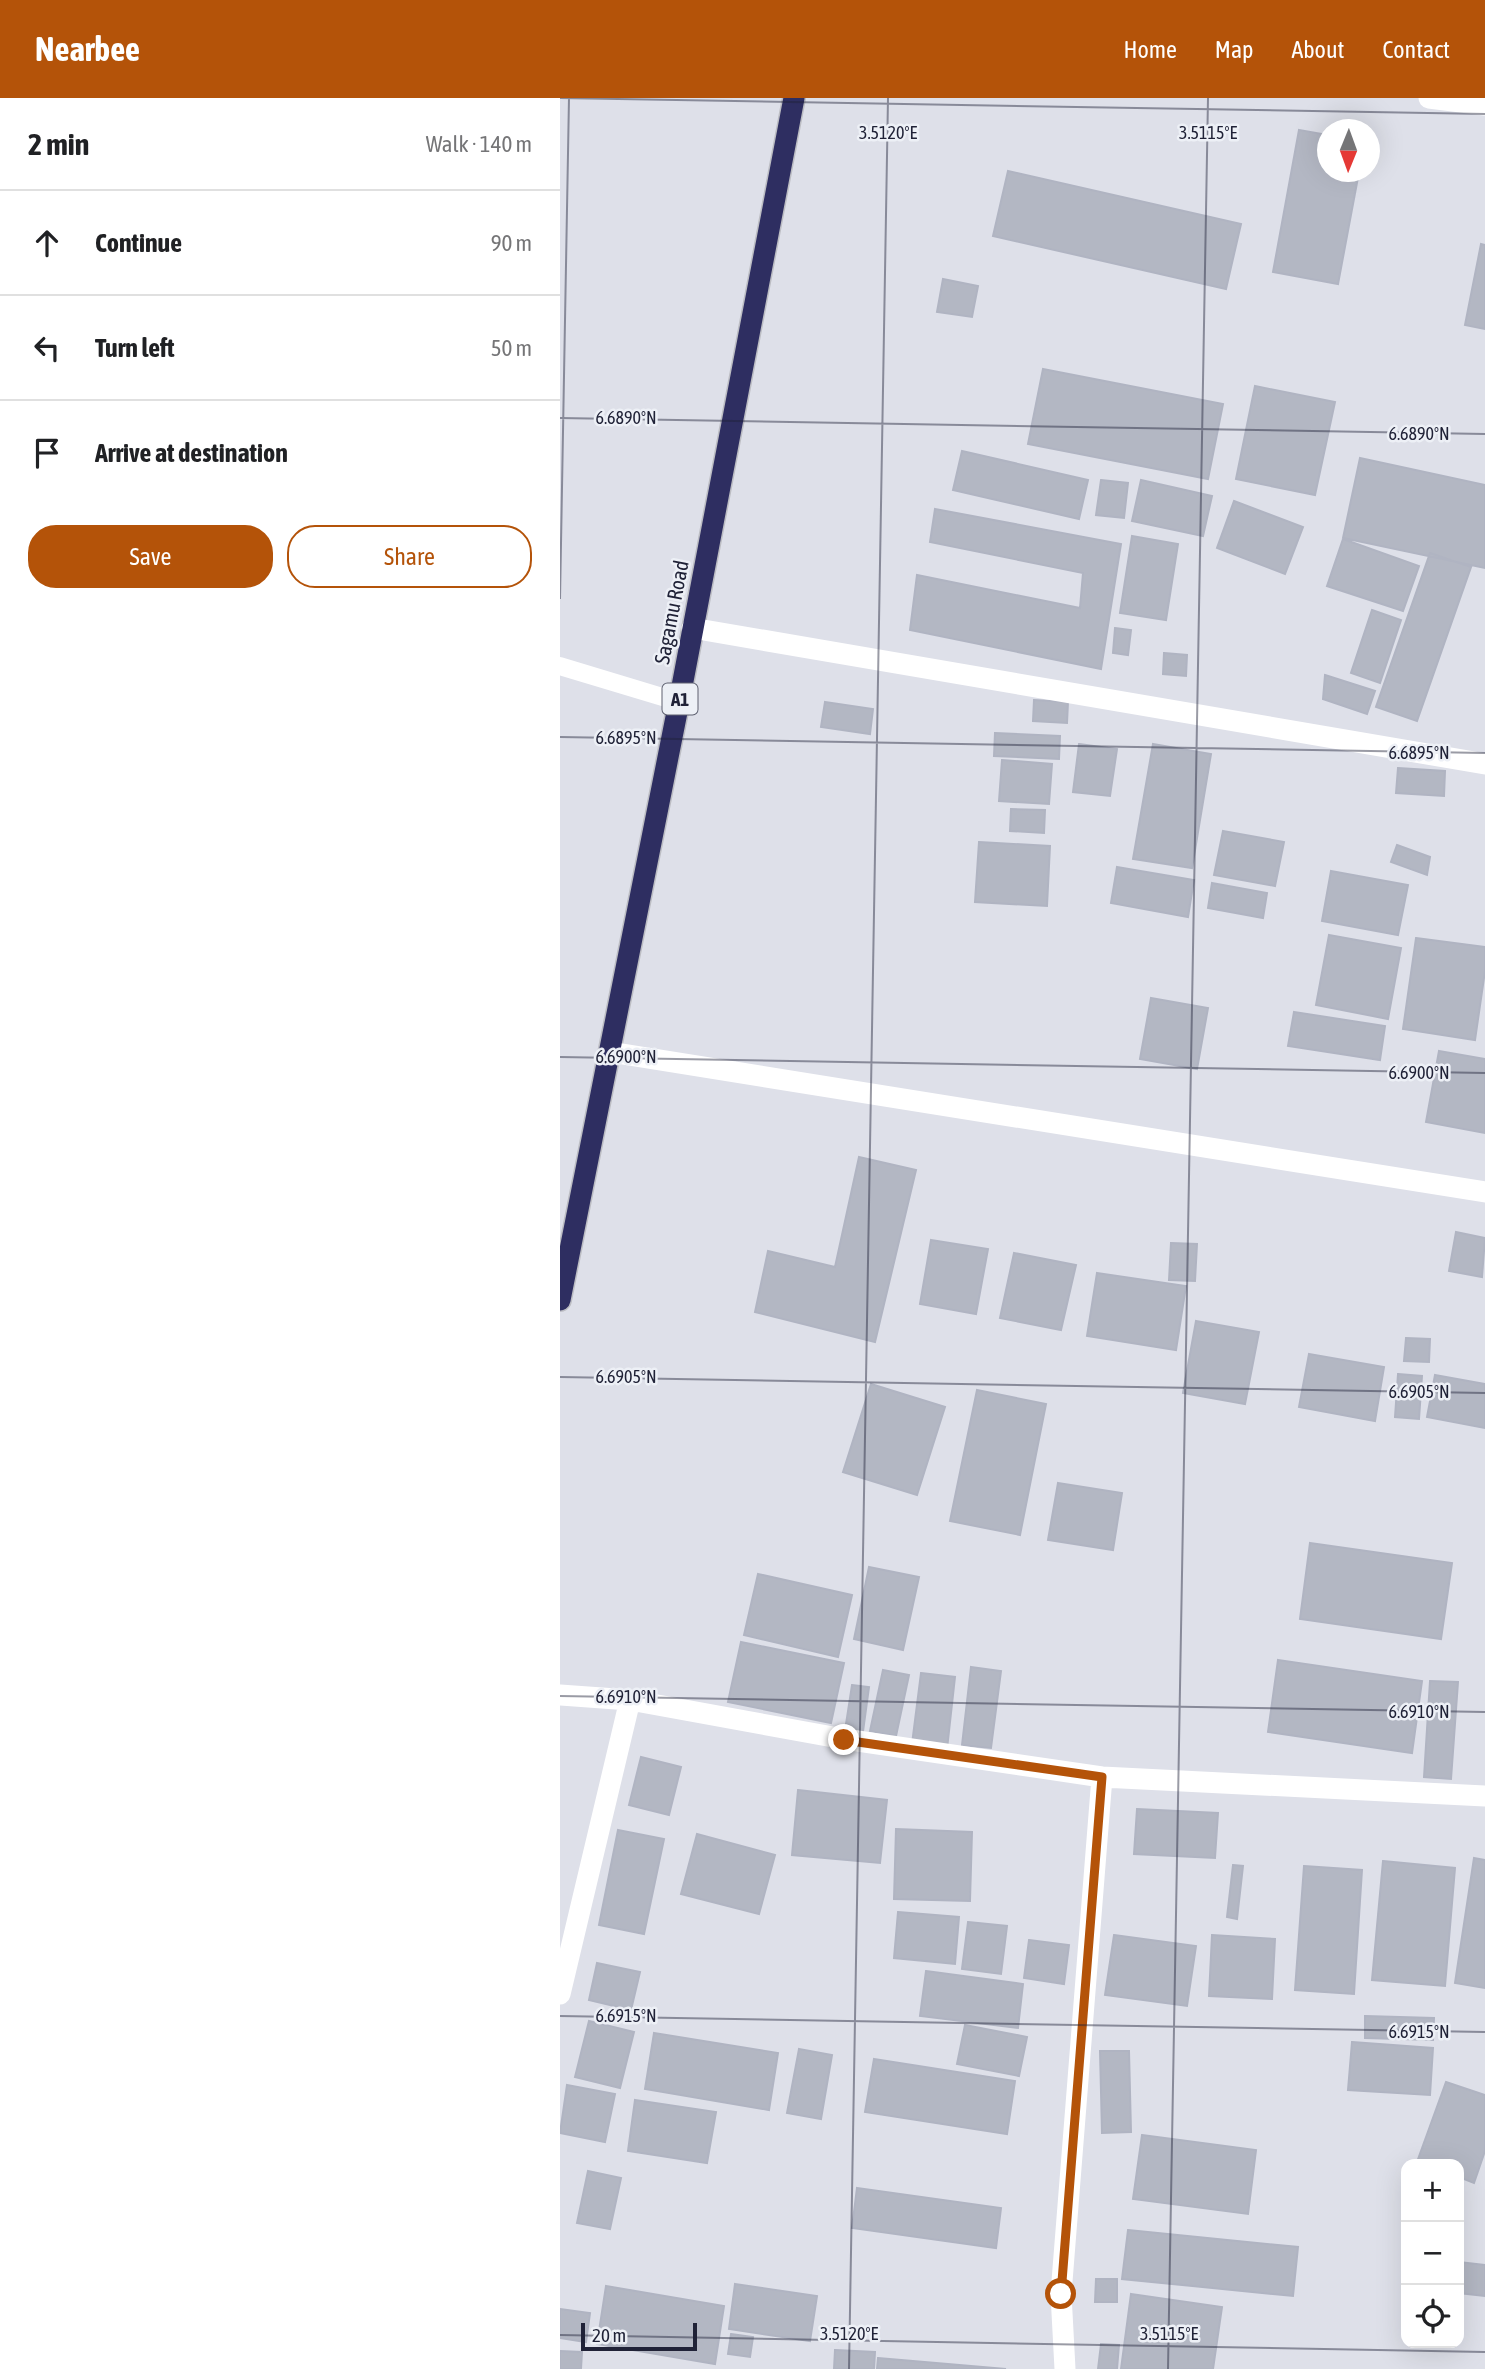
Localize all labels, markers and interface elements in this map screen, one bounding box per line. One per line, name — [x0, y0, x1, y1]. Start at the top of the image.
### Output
text: Nearbee — [35, 30, 140, 68]
text: Home — [1123, 36, 1177, 63]
text: Map — [1215, 36, 1253, 63]
text: About — [1291, 36, 1344, 63]
text: Contact — [1382, 36, 1450, 63]
north arrow — [1317, 119, 1380, 182]
text: 3.5120°E — [859, 122, 917, 143]
text: 3.5115°E — [1179, 122, 1237, 143]
text: 2 min — [28, 127, 89, 161]
text: Walk · 140 m — [426, 131, 532, 157]
icon: ahead — [28, 224, 66, 262]
text: Continue — [95, 228, 182, 258]
text: 90 m — [491, 230, 532, 256]
icon: left — [28, 329, 66, 367]
text: Turn left — [95, 333, 175, 363]
text: 50 m — [491, 335, 532, 361]
text: 6.6890°N — [595, 407, 657, 428]
text: 6.6890°N — [1388, 423, 1450, 444]
icon: arrive — [28, 434, 66, 472]
text: Arrive at destination — [95, 438, 288, 468]
button: Save — [28, 525, 273, 588]
button: Share — [287, 525, 532, 588]
street label: Sagamu Road — [649, 558, 693, 666]
road number: A1 — [662, 684, 698, 714]
text: 6.6895°N — [595, 727, 657, 748]
text: 6.6895°N — [1388, 742, 1450, 763]
text: 6.6900°N — [595, 1046, 657, 1067]
text: 6.6900°N — [1388, 1062, 1450, 1083]
text: 6.6905°N — [595, 1366, 657, 1387]
text: 6.6905°N — [1388, 1381, 1450, 1402]
text: 6.6910°N — [595, 1686, 657, 1707]
text: 6.6910°N — [1388, 1701, 1450, 1722]
route end — [828, 1724, 859, 1755]
text: 6.6915°N — [595, 2005, 657, 2026]
text: 6.6915°N — [1388, 2021, 1450, 2042]
map controls — [1401, 2159, 1464, 2348]
button: + — [1401, 2159, 1464, 2222]
button: − — [1401, 2222, 1464, 2285]
route start — [1045, 2278, 1076, 2309]
button: locate — [1401, 2285, 1464, 2348]
scale bar — [581, 2320, 696, 2352]
text: 3.5120°E — [820, 2323, 878, 2344]
text: 3.5115°E — [1140, 2323, 1198, 2344]
text: 20 m — [592, 2324, 626, 2346]

